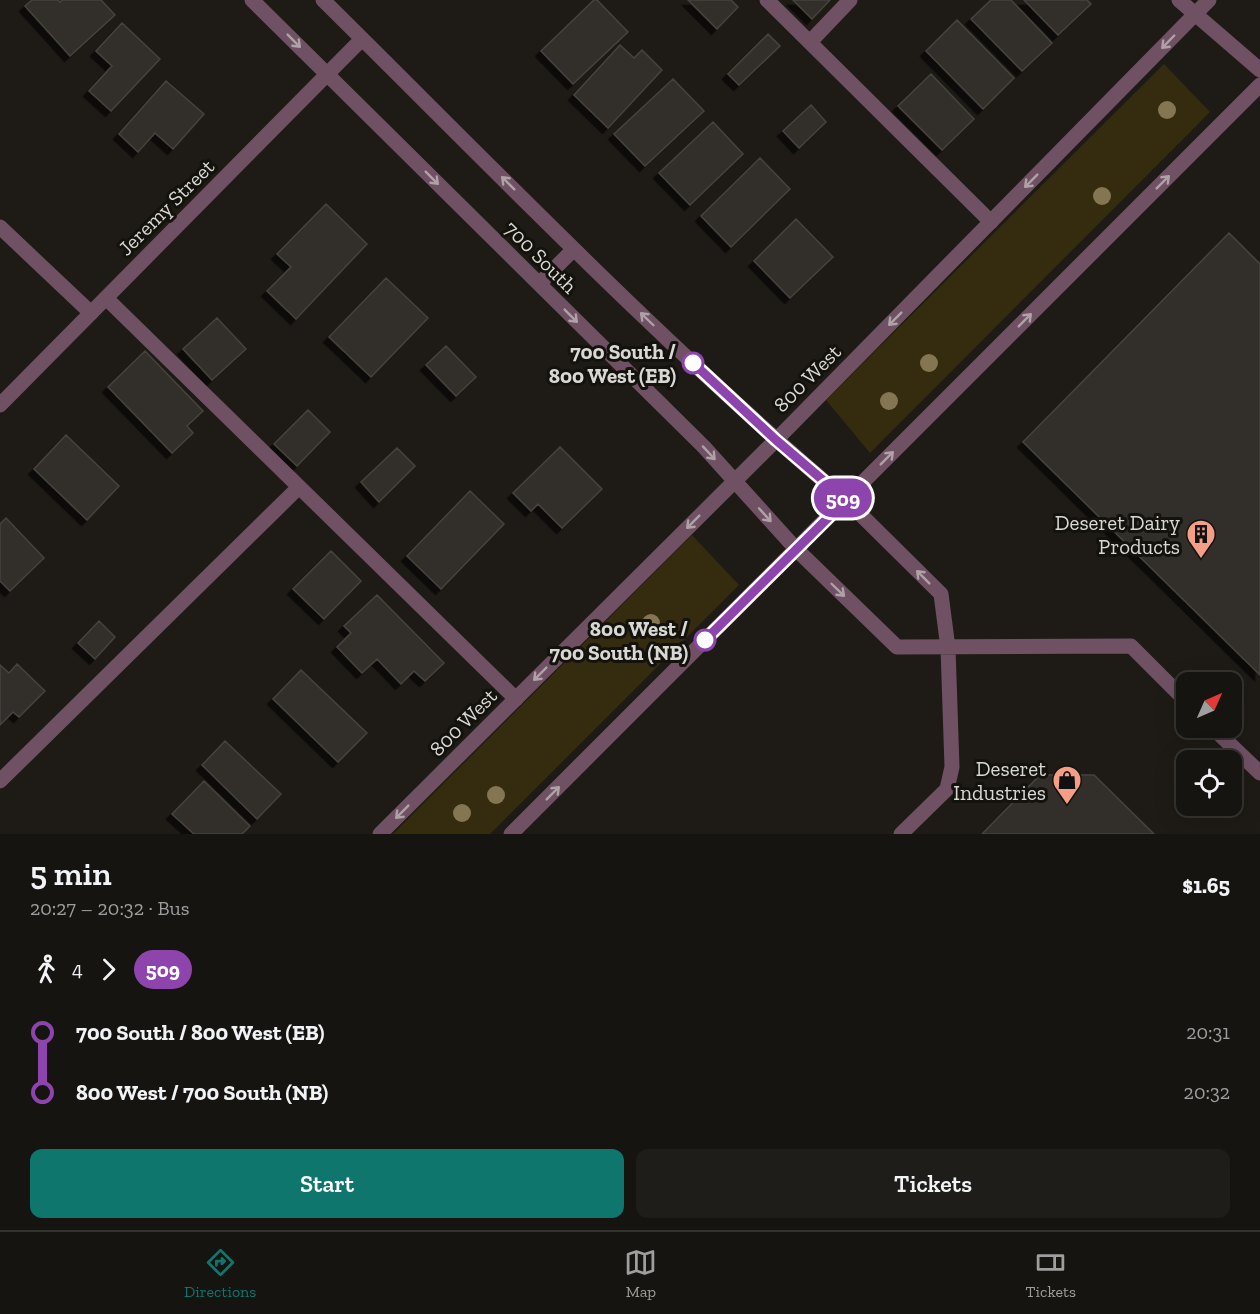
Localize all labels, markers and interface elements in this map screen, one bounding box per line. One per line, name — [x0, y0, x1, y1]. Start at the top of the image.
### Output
one-way arrow — [286, 34, 301, 49]
one-way arrow — [1161, 34, 1176, 49]
street label: Jeremy Street — [113, 154, 219, 260]
one-way arrow — [425, 171, 440, 186]
one-way arrow — [1024, 173, 1039, 188]
one-way arrow — [500, 175, 515, 190]
one-way arrow — [1155, 175, 1170, 190]
street label: 700 South — [500, 216, 583, 299]
one-way arrow — [563, 308, 578, 323]
one-way arrow — [639, 312, 654, 327]
one-way arrow — [887, 312, 902, 327]
one-way arrow — [1017, 313, 1032, 328]
place label: 700 South / 800 West (EB) — [549, 339, 676, 388]
street label: 800 West — [768, 339, 846, 417]
marker: 700 South / 800 West (EB) — [682, 352, 704, 374]
one-way arrow — [702, 445, 716, 460]
one-way arrow — [880, 451, 894, 466]
line badge: 509 — [808, 478, 878, 518]
text: 509 — [826, 486, 860, 511]
one-way arrow — [758, 507, 772, 522]
place label: Deseret Dairy Products — [1055, 510, 1180, 559]
one-way arrow — [686, 515, 701, 529]
building icon: Deseret Dairy Products — [1185, 518, 1217, 560]
one-way arrow — [916, 569, 931, 584]
one-way arrow — [830, 583, 845, 597]
place label: 800 West / 700 South (NB) — [550, 616, 688, 665]
marker: 800 West / 700 South (NB) — [694, 629, 716, 651]
one-way arrow — [533, 667, 548, 682]
north arrow — [1176, 672, 1242, 738]
map controls — [1176, 672, 1242, 816]
street label: 800 West — [424, 683, 502, 761]
button: locate — [1176, 750, 1242, 816]
place label: Deseret Industries — [953, 756, 1046, 805]
shop icon: Deseret Industries — [1051, 764, 1083, 806]
one-way arrow — [545, 785, 560, 800]
one-way arrow — [395, 805, 409, 820]
text: 5 min — [30, 854, 111, 893]
text: $1.65 — [1182, 872, 1230, 899]
text: 20:27 – 20:32 · Bus — [30, 896, 189, 920]
icon: walk — [30, 953, 63, 986]
icon: forward — [92, 953, 125, 986]
text: 4 — [72, 957, 83, 981]
text: 509 — [146, 957, 180, 982]
text: 700 South / 800 West (EB) — [76, 1019, 324, 1046]
text: 20:31 — [1186, 1020, 1230, 1044]
text: 800 West / 700 South (NB) — [76, 1079, 328, 1106]
text: 20:32 — [1184, 1080, 1230, 1104]
button: Start — [30, 1149, 624, 1218]
button: Tickets — [636, 1149, 1230, 1218]
tab: Directions — [184, 1246, 256, 1301]
tab: Map — [624, 1246, 657, 1301]
tab: Tickets — [1026, 1246, 1076, 1301]

